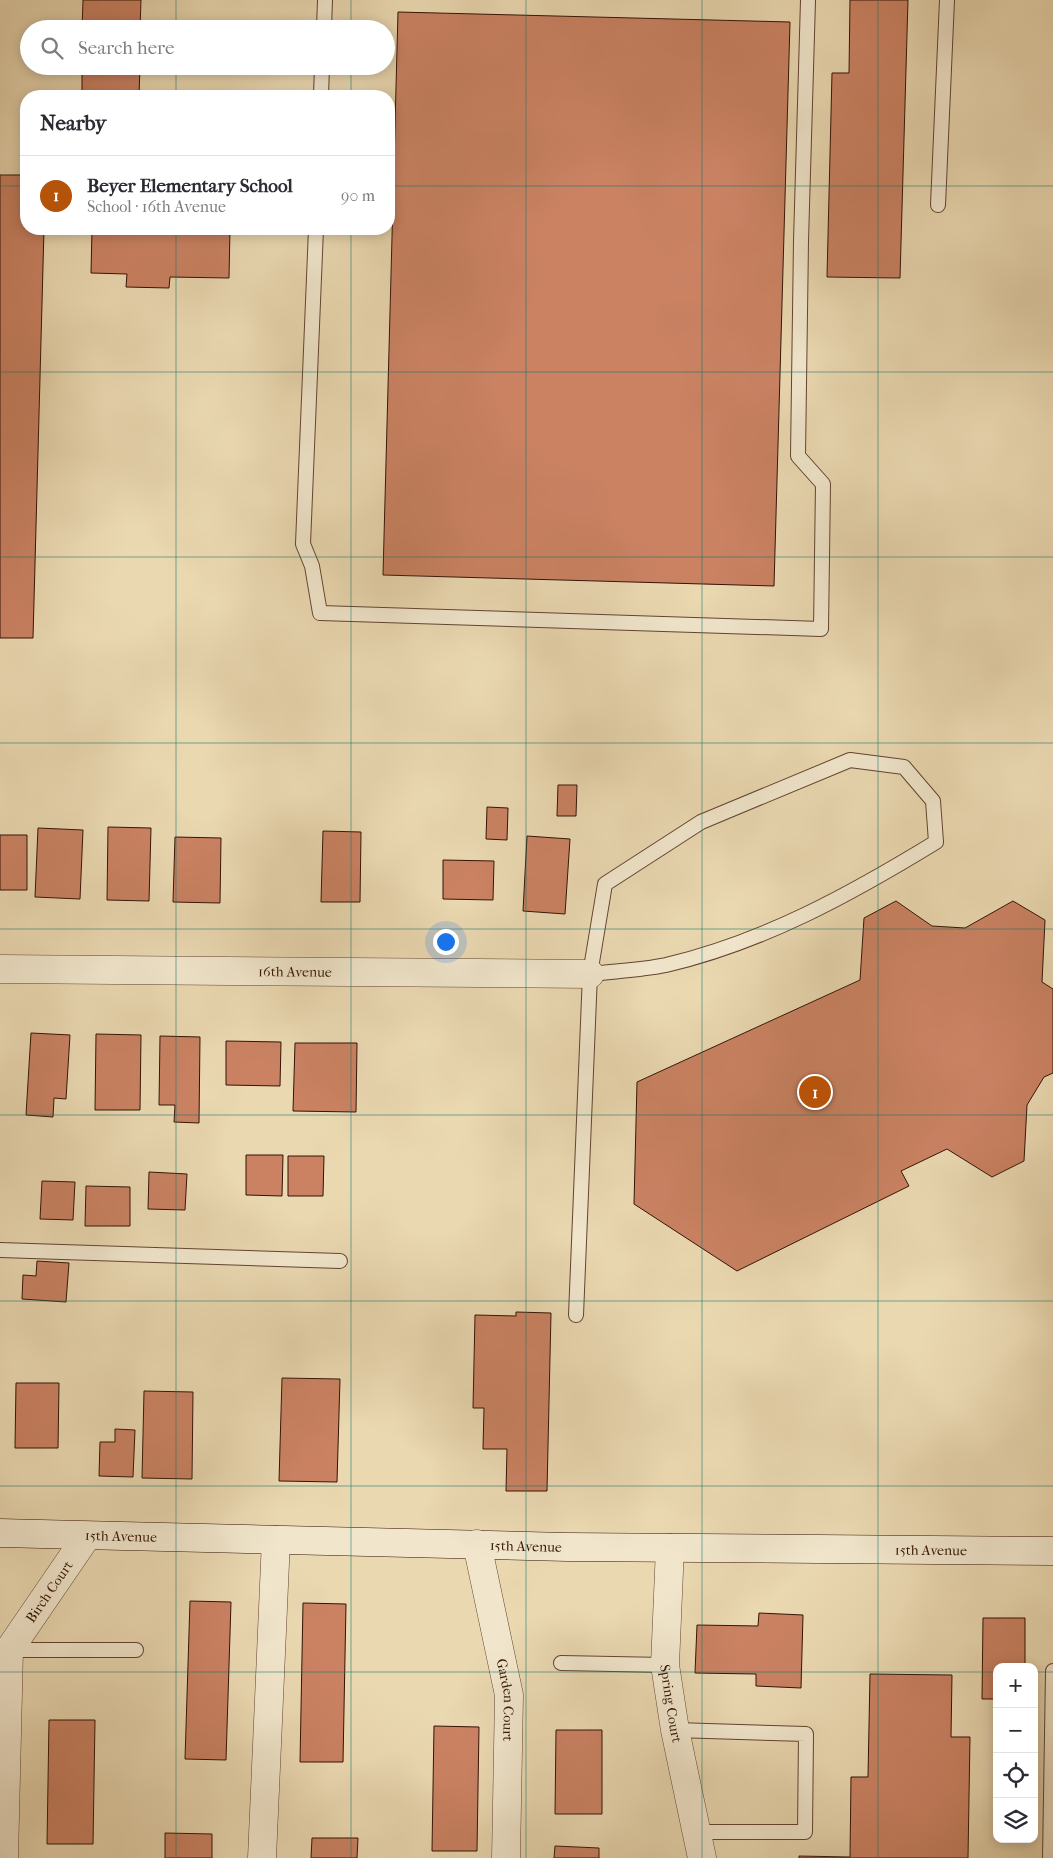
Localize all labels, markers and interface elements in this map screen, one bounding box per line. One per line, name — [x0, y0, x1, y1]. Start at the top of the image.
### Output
search box — [20, 20, 395, 75]
icon: search — [38, 34, 66, 62]
text: Search here — [78, 37, 174, 59]
text: Nearby — [40, 111, 106, 135]
text: Beyer Elementary School — [87, 175, 293, 197]
text: 1 — [53, 186, 59, 205]
text: 90 m — [341, 186, 375, 205]
text: School · 16th Avenue — [87, 197, 226, 216]
your location — [433, 929, 459, 955]
street label: 16th Avenue — [258, 963, 332, 980]
pin: 1 — [799, 1073, 831, 1111]
street label: 15th Avenue — [85, 1527, 157, 1545]
street label: 15th Avenue — [490, 1537, 562, 1555]
street label: 15th Avenue — [895, 1541, 967, 1559]
street label: Birch Court — [22, 1557, 76, 1626]
street label: Garden Court — [493, 1657, 518, 1741]
street label: Spring Court — [657, 1663, 686, 1744]
map controls — [993, 1663, 1038, 1843]
button: + — [993, 1663, 1038, 1708]
button: − — [993, 1708, 1038, 1753]
button: locate — [993, 1753, 1038, 1798]
button: layers — [993, 1798, 1038, 1843]

